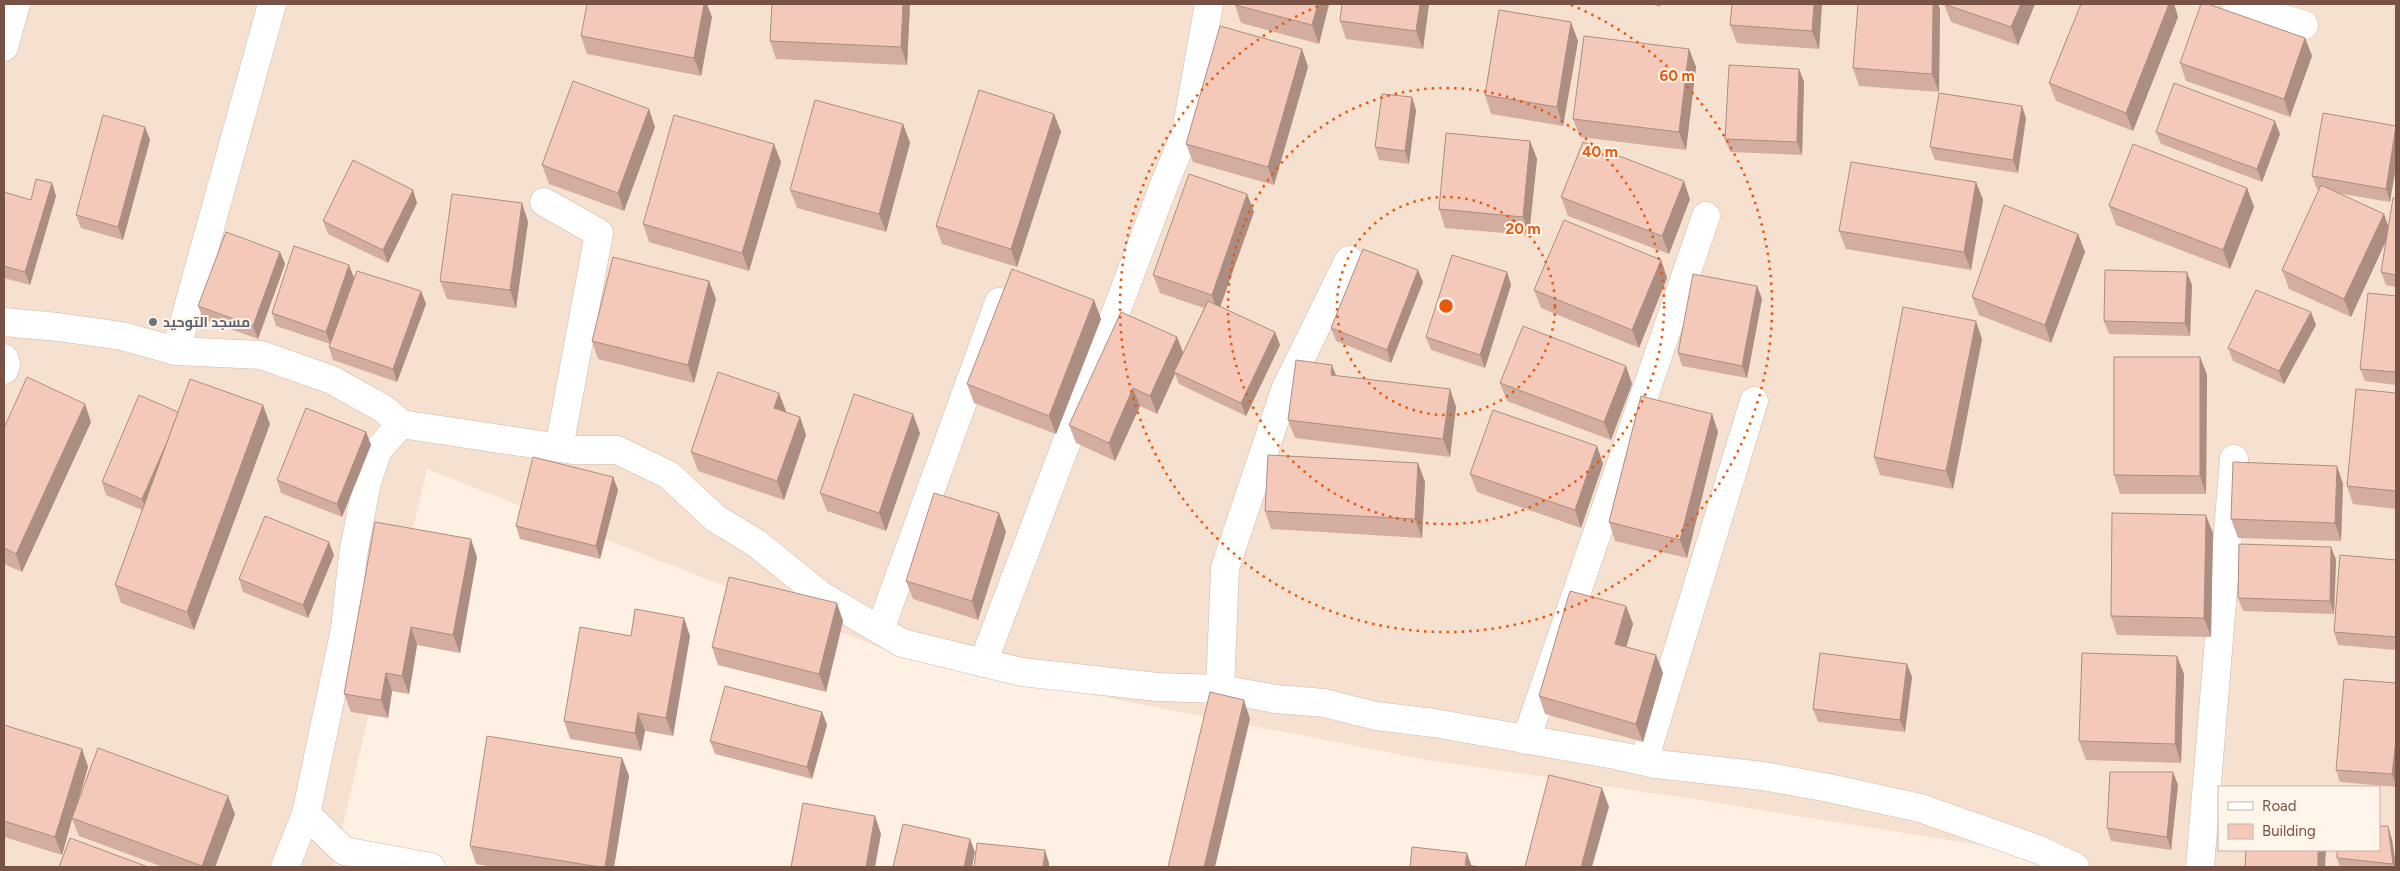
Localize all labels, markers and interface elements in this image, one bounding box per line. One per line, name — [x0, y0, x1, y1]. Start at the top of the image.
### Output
text: 60 m — [1659, 67, 1695, 85]
text: 40 m — [1582, 143, 1618, 161]
text: 20 m — [1505, 220, 1541, 238]
centre of rings — [1437, 297, 1455, 315]
place label: مسجد التوحيد — [163, 314, 250, 331]
marker: مسجد التوحيد — [147, 316, 159, 328]
legend — [2218, 786, 2380, 851]
text: Road — [2262, 797, 2297, 815]
text: Building — [2262, 822, 2316, 840]

